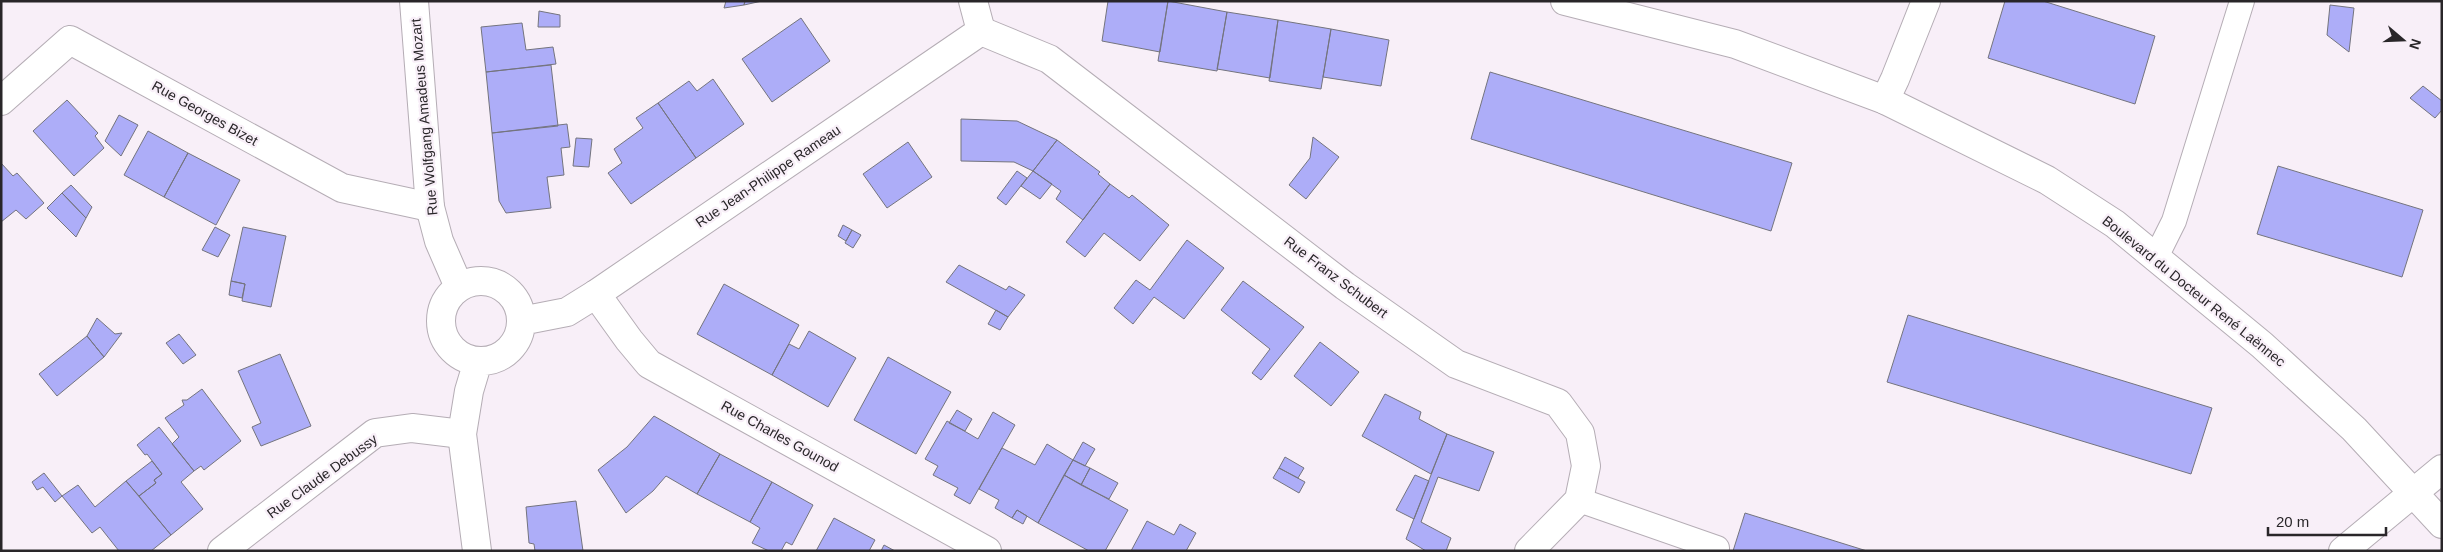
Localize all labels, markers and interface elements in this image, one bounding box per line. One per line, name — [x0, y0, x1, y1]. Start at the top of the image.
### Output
north arrow — [2378, 15, 2428, 65]
street label: Rue Wolfgang Amadeus Mozart — [407, 18, 441, 216]
text: N — [2406, 37, 2425, 52]
street label: Rue Georges Bizet — [149, 77, 261, 149]
street label: Rue Jean-Philippe Rameau — [693, 121, 843, 231]
street label: Boulevard du Docteur René Laënnec — [2099, 212, 2289, 370]
street label: Rue Franz Schubert — [1281, 233, 1391, 321]
street label: Rue Charles Gounod — [719, 397, 841, 475]
street label: Rue Claude Debussy — [264, 431, 380, 521]
scale bar — [2268, 504, 2386, 536]
text: 20 m — [2276, 513, 2309, 530]

